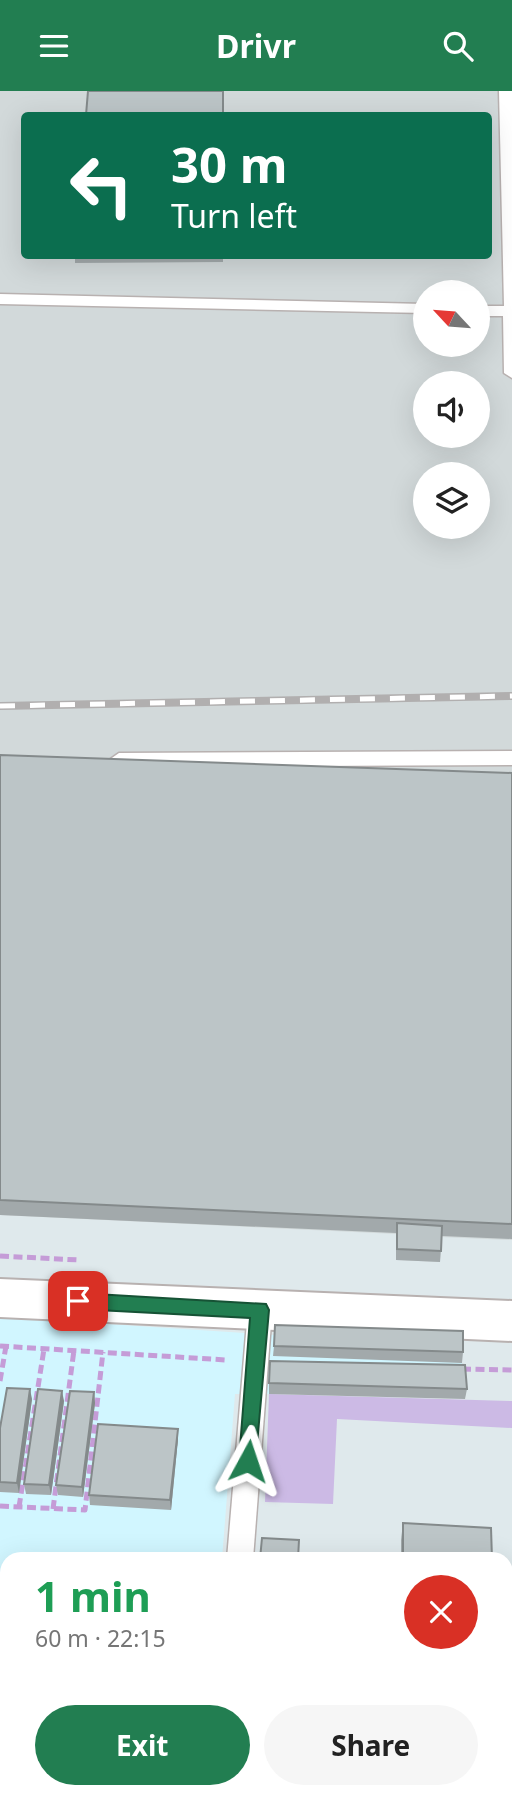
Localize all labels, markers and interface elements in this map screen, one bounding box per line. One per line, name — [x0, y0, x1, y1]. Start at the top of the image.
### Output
text: Drivr — [216, 24, 296, 67]
icon: menu — [35, 27, 73, 65]
icon: search — [439, 27, 477, 65]
text: 30 m — [171, 131, 288, 197]
icon: left — [56, 140, 147, 231]
text: Turn left — [171, 194, 297, 237]
north arrow — [413, 280, 490, 357]
map controls — [413, 280, 490, 539]
button: sound — [413, 371, 490, 448]
button: layers — [413, 462, 490, 539]
pin — [48, 1271, 108, 1331]
icon: arrive — [59, 1282, 97, 1320]
position arrow — [211, 1424, 285, 1498]
text: 1 min — [35, 1567, 151, 1624]
button: close — [404, 1575, 478, 1649]
text: 60 m · 22:15 — [35, 1622, 166, 1654]
button: Exit — [35, 1705, 250, 1785]
button: Share — [264, 1705, 478, 1785]

